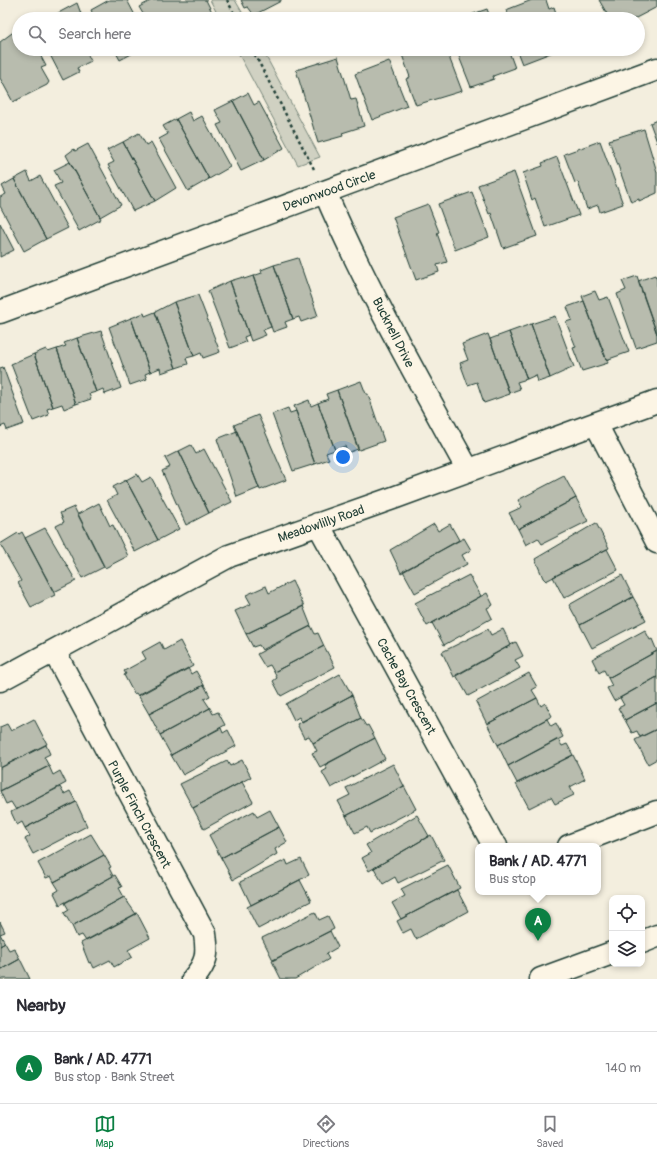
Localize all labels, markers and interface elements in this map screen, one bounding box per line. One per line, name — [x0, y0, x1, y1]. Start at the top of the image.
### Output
search box — [12, 12, 645, 56]
icon: search — [26, 23, 48, 45]
text: Search here — [58, 25, 131, 44]
street label: Devonwood Circle — [281, 167, 379, 215]
street label: Bucknell Drive — [369, 295, 418, 371]
your location — [333, 447, 353, 467]
street label: Meadowlilly Road — [276, 502, 367, 546]
street label: Cache Bay Crescent — [373, 636, 440, 738]
street label: Purple Finch Crescent — [104, 758, 175, 872]
popup — [475, 843, 601, 895]
text: Bank / AD. 4771 — [489, 852, 587, 871]
text: Bus stop — [489, 871, 536, 887]
map controls — [609, 895, 645, 967]
button: locate — [609, 895, 645, 931]
pin: A — [525, 908, 551, 941]
button: layers — [609, 931, 645, 967]
text: Nearby — [16, 995, 65, 1016]
text: Bank / AD. 4771 — [54, 1050, 152, 1069]
text: A — [25, 1060, 33, 1076]
text: 140 m — [605, 1060, 641, 1076]
text: Bus stop · Bank Street — [54, 1069, 175, 1085]
tab: Map — [94, 1113, 116, 1150]
tab: Directions — [303, 1113, 349, 1150]
tab: Saved — [536, 1113, 563, 1150]

